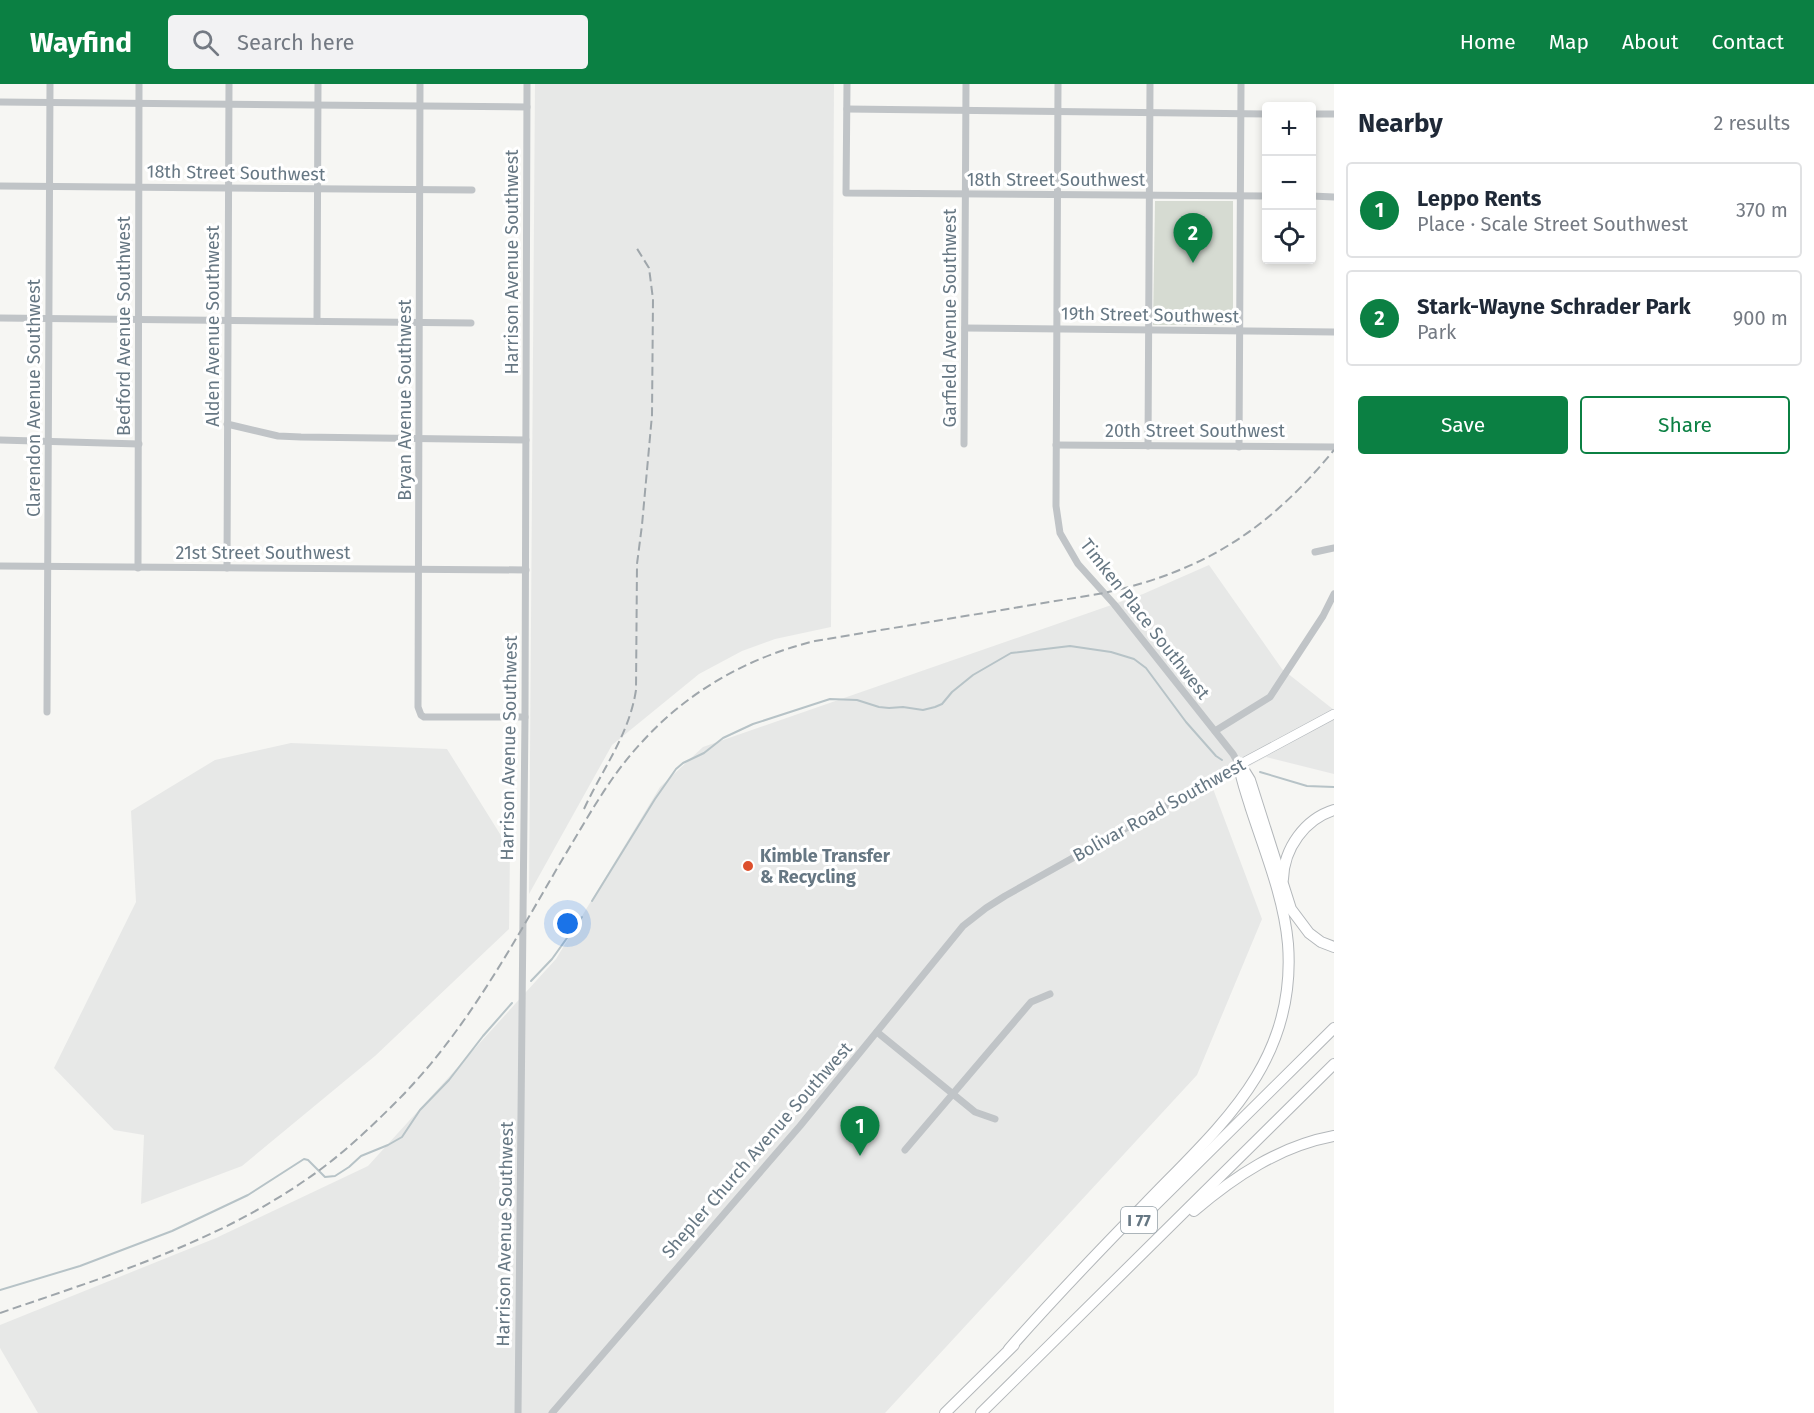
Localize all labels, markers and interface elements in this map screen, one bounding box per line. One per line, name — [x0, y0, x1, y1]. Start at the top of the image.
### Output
search box — [168, 15, 588, 69]
text: Wayfind — [30, 26, 132, 59]
icon: search — [189, 26, 222, 59]
text: Search here — [237, 29, 355, 56]
text: Home — [1460, 29, 1516, 55]
text: Map — [1549, 29, 1589, 55]
text: About — [1622, 29, 1679, 55]
text: Contact — [1712, 29, 1784, 55]
map controls — [1262, 102, 1316, 264]
button: + — [1262, 102, 1316, 156]
text: Nearby — [1358, 108, 1443, 139]
text: 2 results — [1713, 111, 1790, 135]
street label: Harrison Avenue Southwest — [501, 149, 523, 375]
button: − — [1262, 156, 1316, 210]
street label: 18th Street Southwest — [147, 160, 326, 186]
street label: 18th Street Southwest — [967, 169, 1146, 191]
text: Leppo Rents — [1417, 185, 1541, 212]
text: 1 — [1375, 198, 1384, 222]
text: 370 m — [1736, 198, 1788, 222]
street label: Garfield Avenue Southwest — [939, 208, 961, 427]
button: locate — [1262, 210, 1316, 264]
text: Place · Scale Street Southwest — [1417, 212, 1688, 236]
pin: 2 — [1174, 214, 1212, 263]
street label: Bedford Avenue Southwest — [113, 216, 135, 436]
street label: Alden Avenue Southwest — [202, 225, 224, 427]
street label: Clarendon Avenue Southwest — [23, 278, 45, 517]
text: Stark-Wayne Schrader Park — [1417, 293, 1691, 320]
street label: Bryan Avenue Southwest — [394, 299, 416, 501]
street label: 19th Street Southwest — [1061, 302, 1240, 328]
text: 2 — [1374, 306, 1385, 330]
text: 900 m — [1733, 306, 1788, 330]
text: Park — [1417, 320, 1456, 344]
button: Save — [1358, 396, 1568, 454]
button: Share — [1580, 396, 1790, 454]
street label: 20th Street Southwest — [1105, 420, 1285, 442]
street label: Timken Place Southwest — [1076, 534, 1215, 704]
street label: 21st Street Southwest — [176, 542, 351, 564]
street label: Harrison Avenue Southwest — [496, 635, 522, 861]
street label: Bolivar Road Southwest — [1069, 753, 1249, 867]
place label: Kimble Transfer & Recycling — [760, 845, 891, 888]
marker: Kimble Transfer & Recycling — [741, 859, 755, 873]
your location — [553, 909, 582, 938]
street label: Shepler Church Avenue Southwest — [657, 1037, 857, 1262]
pin: 1 — [840, 1106, 880, 1156]
street label: Harrison Avenue Southwest — [492, 1121, 518, 1347]
road number: I 77 — [1121, 1207, 1157, 1233]

